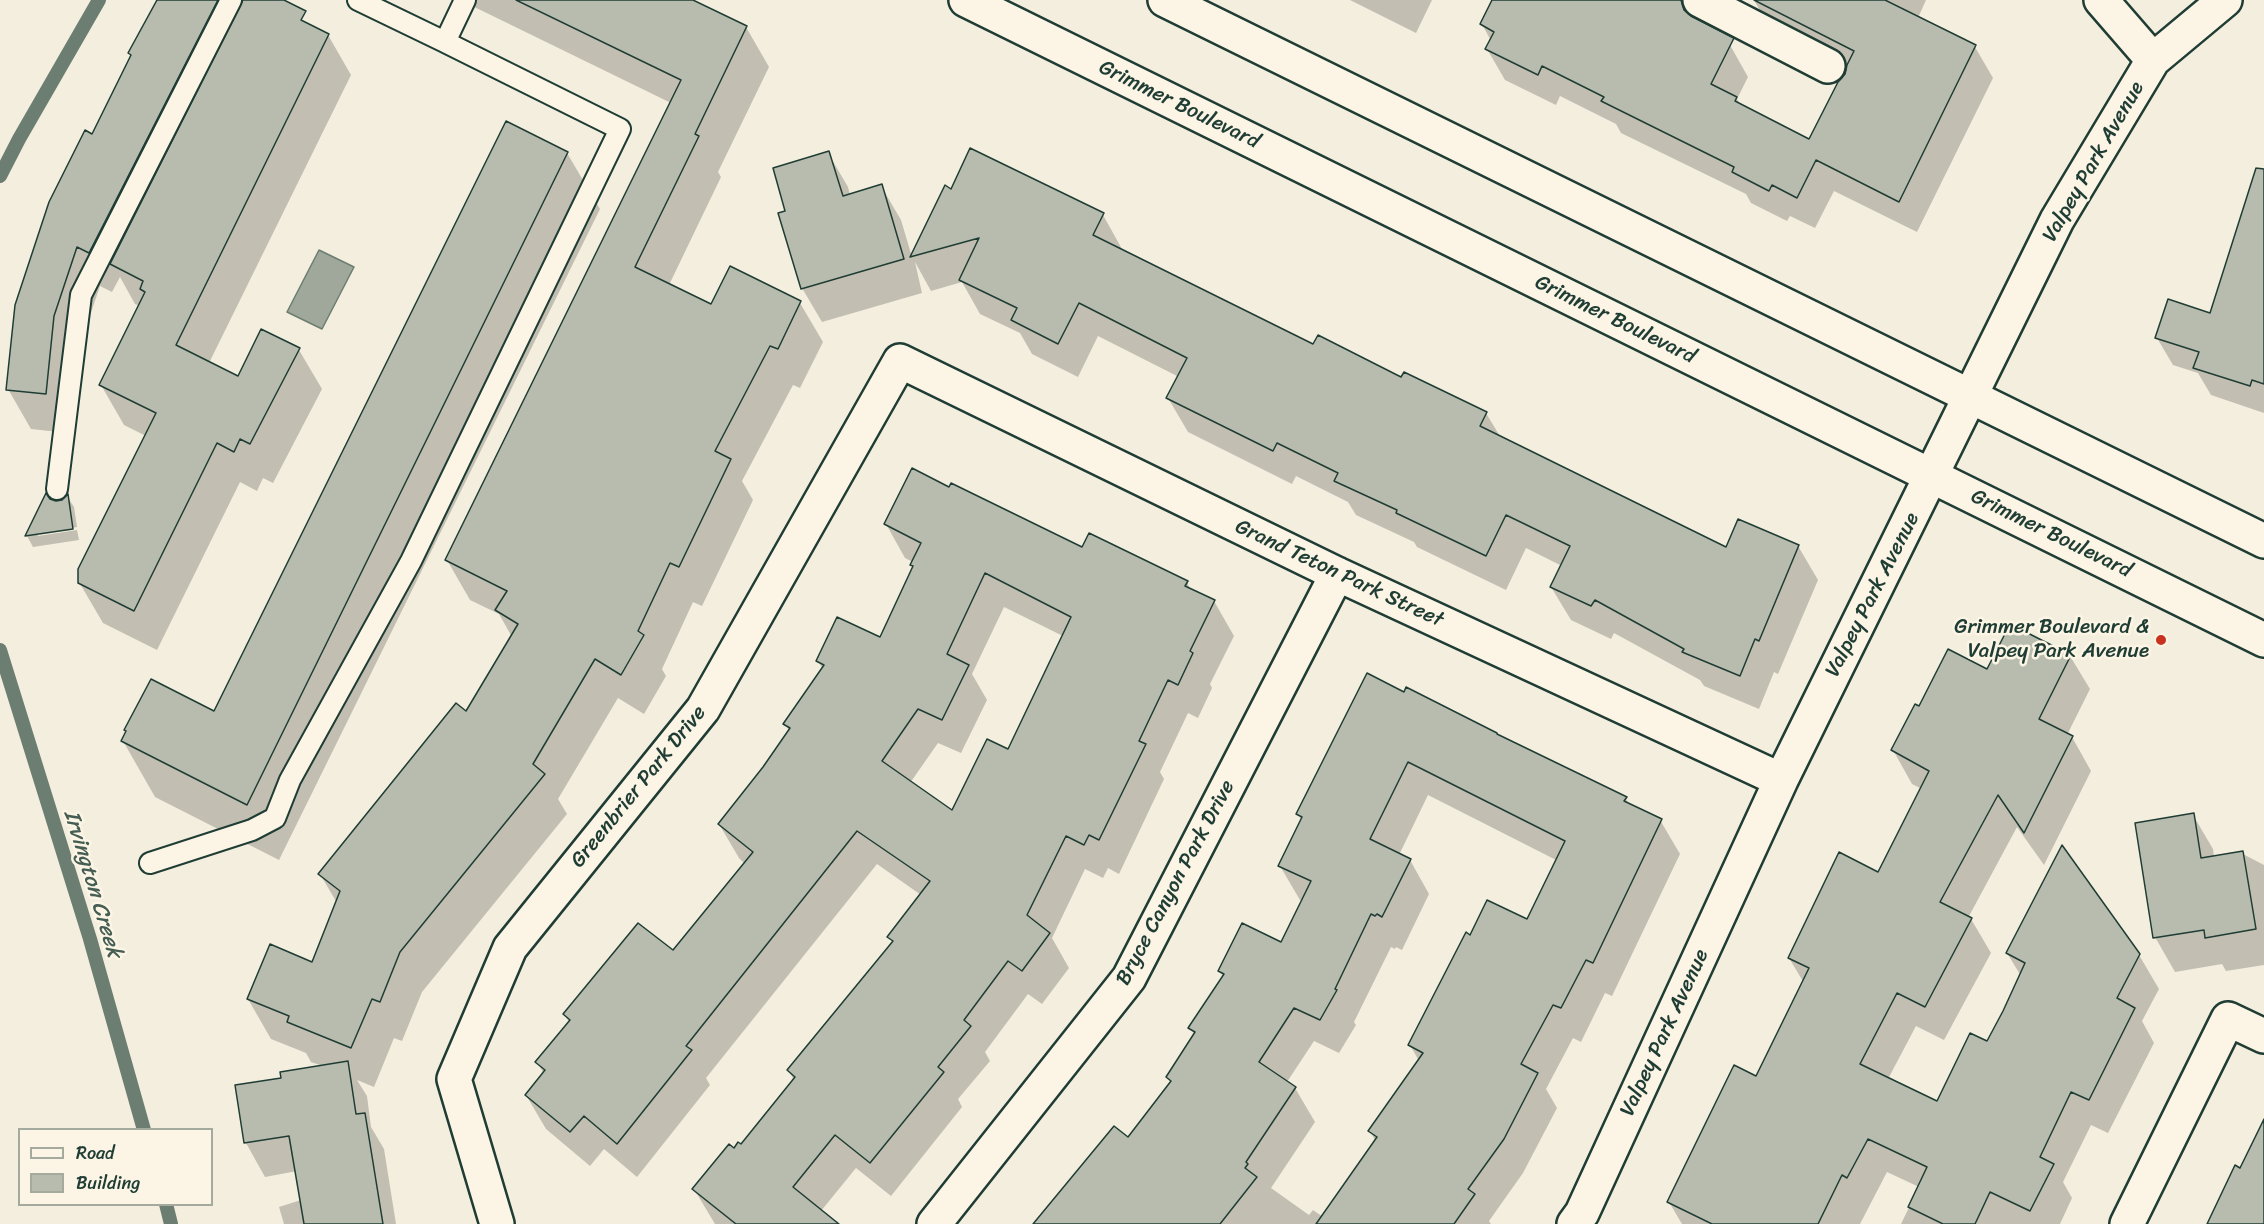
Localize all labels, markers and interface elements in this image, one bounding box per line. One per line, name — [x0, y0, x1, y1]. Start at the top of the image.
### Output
street label: Grimmer Boulevard — [1094, 55, 1264, 155]
street label: Valpey Park Avenue — [2038, 77, 2150, 247]
street label: Grimmer Boulevard — [1530, 270, 1700, 370]
street label: Grimmer Boulevard — [1966, 484, 2136, 584]
street label: Valpey Park Avenue — [1821, 509, 1925, 681]
street label: Grand Teton Park Street — [1231, 515, 1447, 633]
place label: Grimmer Boulevard & Valpey Park Avenue — [1954, 615, 2149, 665]
marker: Grimmer Boulevard & Valpey Park Avenue — [2154, 633, 2168, 647]
street label: Greenbrier Park Drive — [566, 701, 712, 873]
street label: Bryce Canyon Park Drive — [1111, 776, 1241, 990]
water label: Irvington Creek — [57, 807, 127, 961]
street label: Valpey Park Avenue — [1615, 946, 1715, 1120]
legend — [18, 1128, 213, 1206]
text: Road — [76, 1137, 115, 1169]
text: Building — [76, 1167, 140, 1199]

